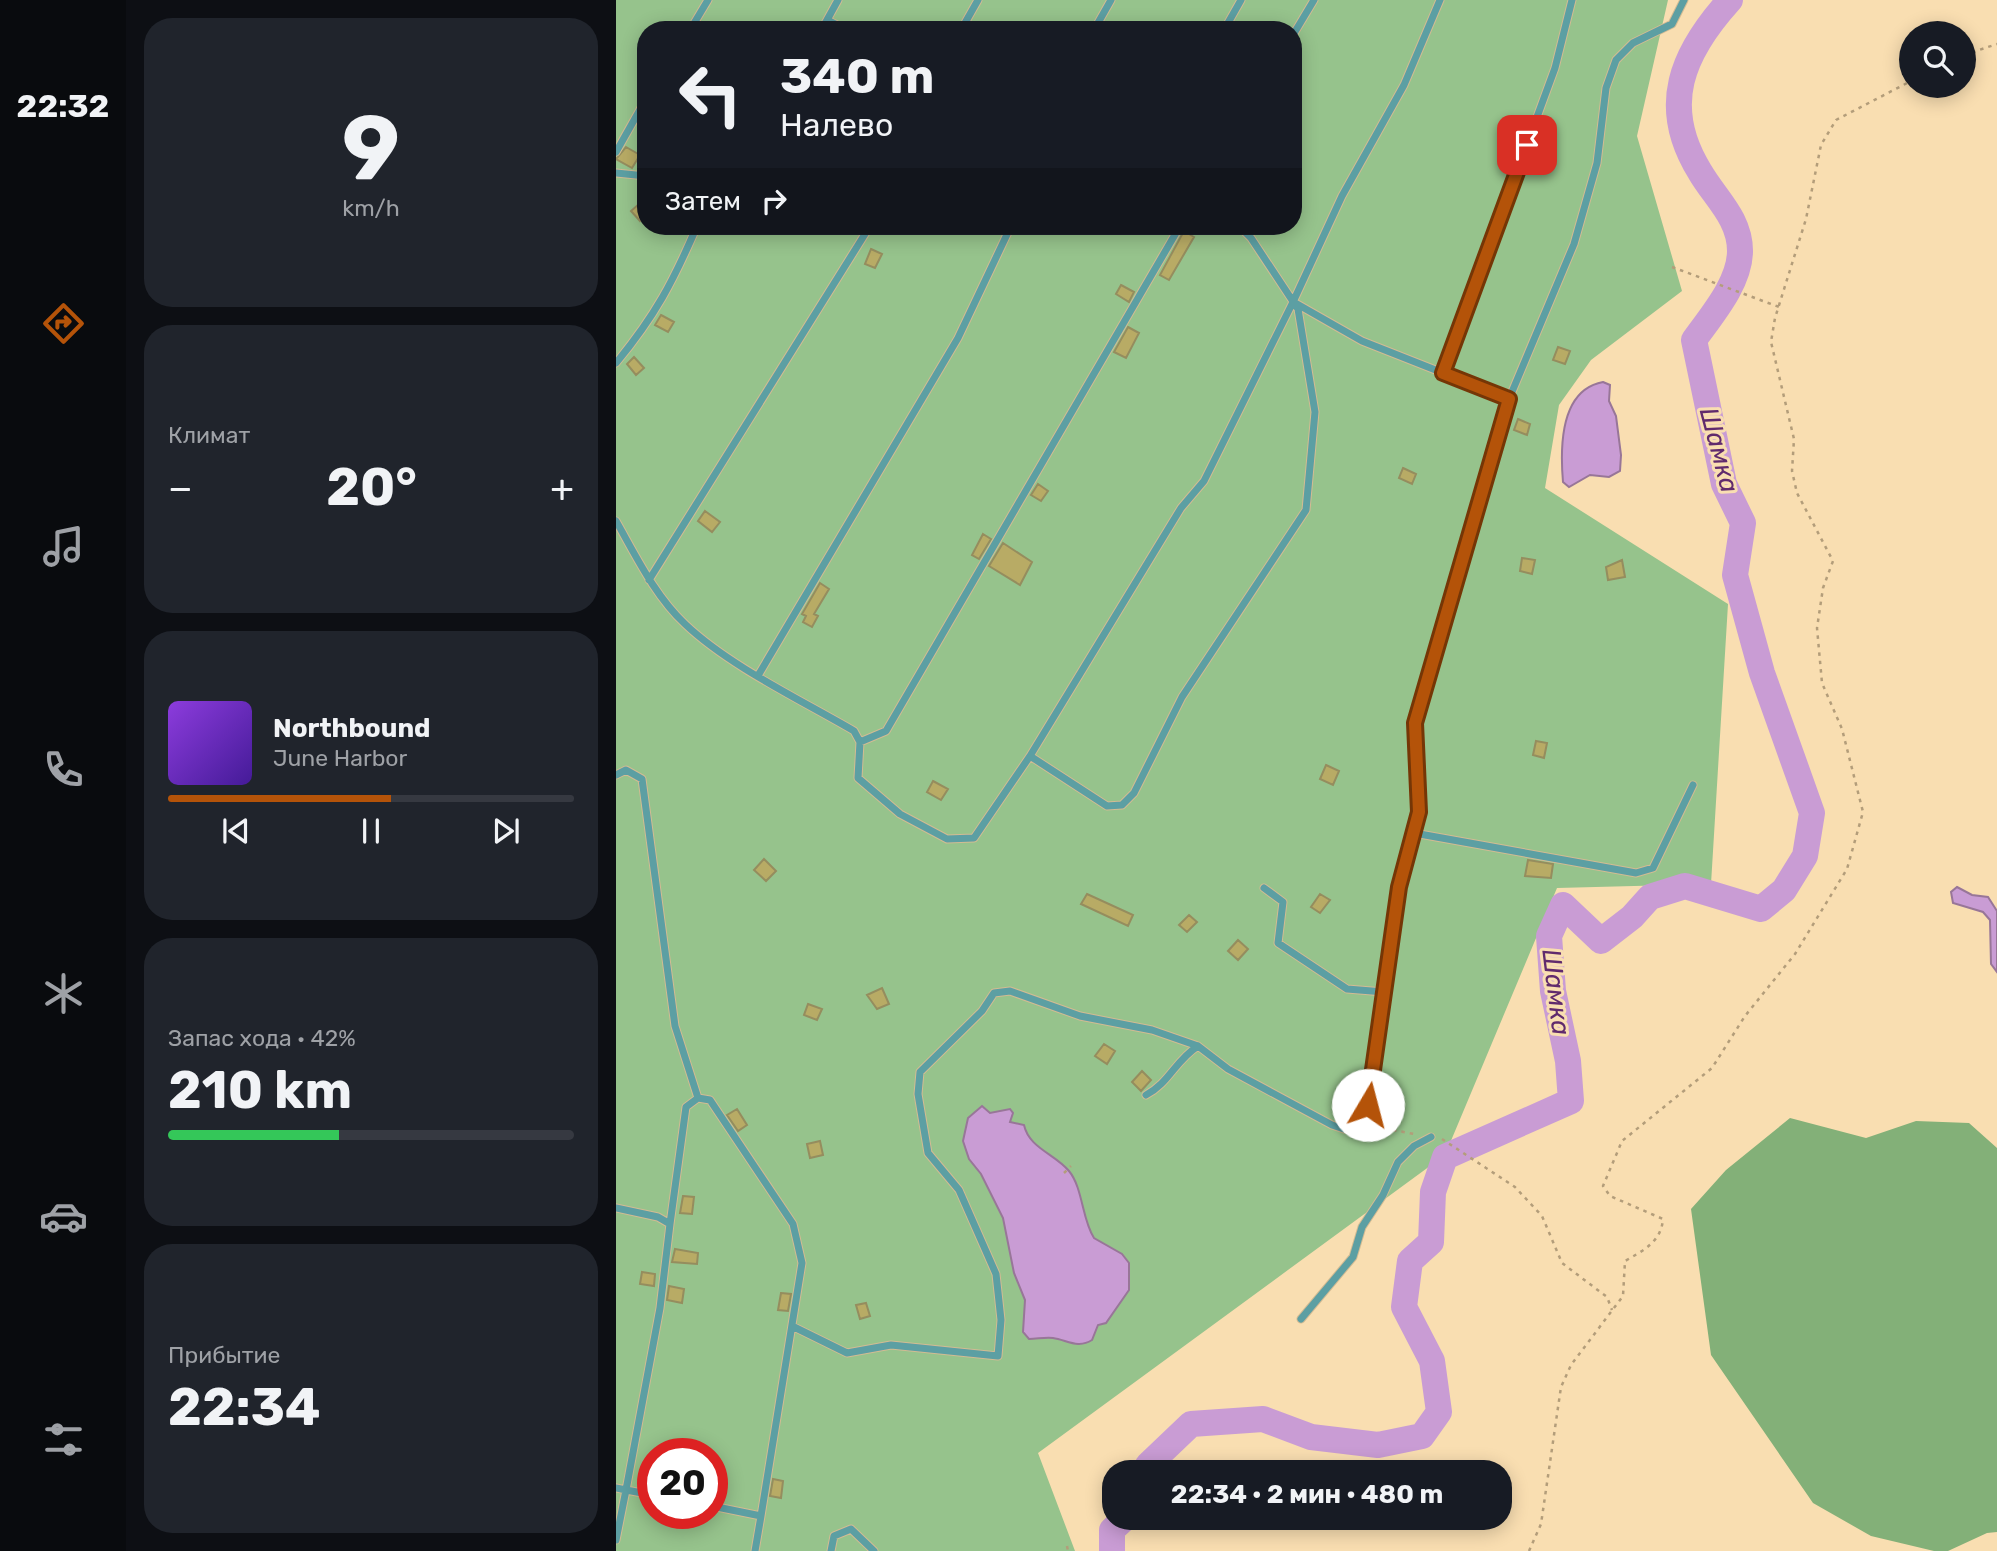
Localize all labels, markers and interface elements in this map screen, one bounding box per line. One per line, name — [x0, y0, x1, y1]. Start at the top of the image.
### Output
map controls — [1899, 21, 1976, 98]
button: search — [1899, 21, 1976, 98]
text: 340 m — [780, 47, 934, 105]
icon: left — [665, 49, 756, 140]
text: 22:32 — [17, 87, 109, 125]
text: 9 — [342, 94, 400, 202]
text: Налево — [780, 106, 893, 144]
pin — [1497, 115, 1557, 175]
icon: arrive — [1508, 126, 1546, 164]
icon: right — [755, 182, 793, 220]
text: Затем — [665, 186, 741, 217]
text: km/h — [342, 194, 400, 222]
icon: directions — [39, 299, 88, 348]
water label: Шамка — [1693, 404, 1745, 496]
text: Климат — [168, 421, 250, 449]
text: 20° — [326, 456, 417, 518]
text: − — [168, 465, 193, 511]
text: + — [550, 465, 574, 511]
icon: music — [39, 522, 88, 571]
text: Northbound — [273, 713, 431, 744]
text: June Harbor — [273, 744, 407, 772]
icon: phone — [39, 745, 88, 794]
icon: previous — [217, 812, 255, 850]
icon: pause — [352, 812, 390, 850]
icon: next — [487, 812, 525, 850]
water label: Шамка — [1535, 947, 1577, 1037]
icon: climate — [39, 969, 88, 1018]
text: Запас хода · 42% — [168, 1024, 356, 1052]
text: 210 km — [168, 1059, 352, 1121]
position arrow — [1331, 1068, 1405, 1142]
icon: car — [39, 1192, 88, 1241]
text: Прибытие — [168, 1341, 280, 1369]
text: 22:34 — [168, 1376, 321, 1438]
icon: filters — [39, 1415, 88, 1464]
speed limit sign: 20 — [637, 1438, 728, 1529]
text: 22:34 · 2 мин · 480 m — [1171, 1479, 1443, 1510]

